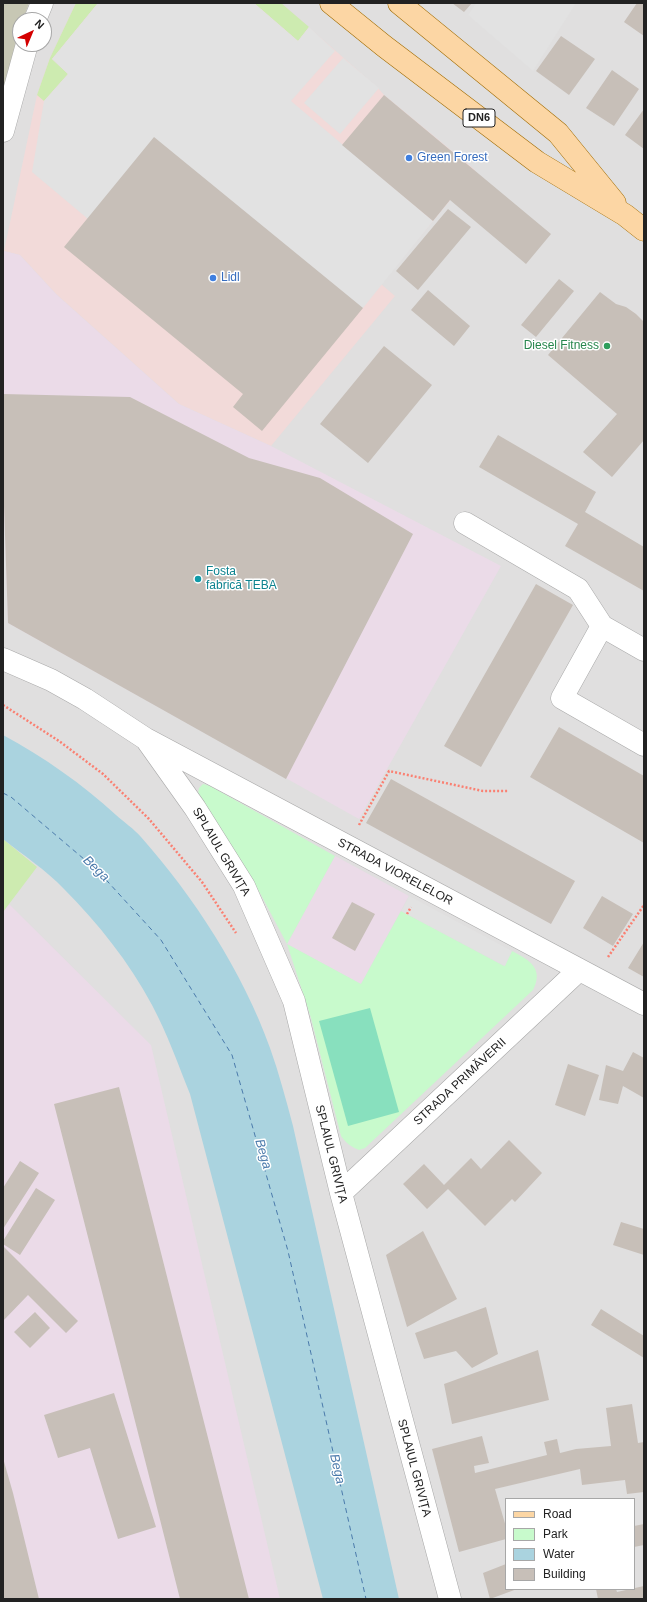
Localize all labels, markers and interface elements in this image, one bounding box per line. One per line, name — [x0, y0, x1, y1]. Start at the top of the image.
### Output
north arrow — [12, 12, 52, 52]
text: N — [33, 17, 47, 31]
road number: DN6 — [463, 109, 495, 127]
place label: Green Forest — [417, 151, 488, 165]
marker: Green Forest — [404, 153, 414, 163]
place label: Lidl — [221, 271, 240, 285]
marker: Lidl — [208, 273, 218, 283]
place label: Diesel Fitness — [524, 339, 599, 353]
marker: Diesel Fitness — [602, 341, 612, 351]
place label: Fosta fabrică TEBA — [206, 565, 277, 593]
marker: Fosta fabrică TEBA — [193, 574, 203, 584]
street label: SPLAIUL GRIVIȚA — [189, 805, 253, 899]
street label: STRADA VIORELELOR — [335, 835, 455, 909]
water label: Bega — [80, 853, 112, 885]
street label: STRADA PRIMĂVERII — [411, 1035, 509, 1129]
street label: SPLAIUL GRIVIȚA — [312, 1103, 350, 1205]
water label: Bega — [251, 1137, 275, 1171]
street label: SPLAIUL GRIVIȚA — [394, 1418, 434, 1518]
water label: Bega — [326, 1452, 348, 1486]
legend — [505, 1498, 635, 1590]
text: Road — [543, 1507, 572, 1521]
text: Park — [543, 1527, 568, 1541]
text: Water — [543, 1547, 575, 1561]
text: Building — [543, 1567, 586, 1581]

